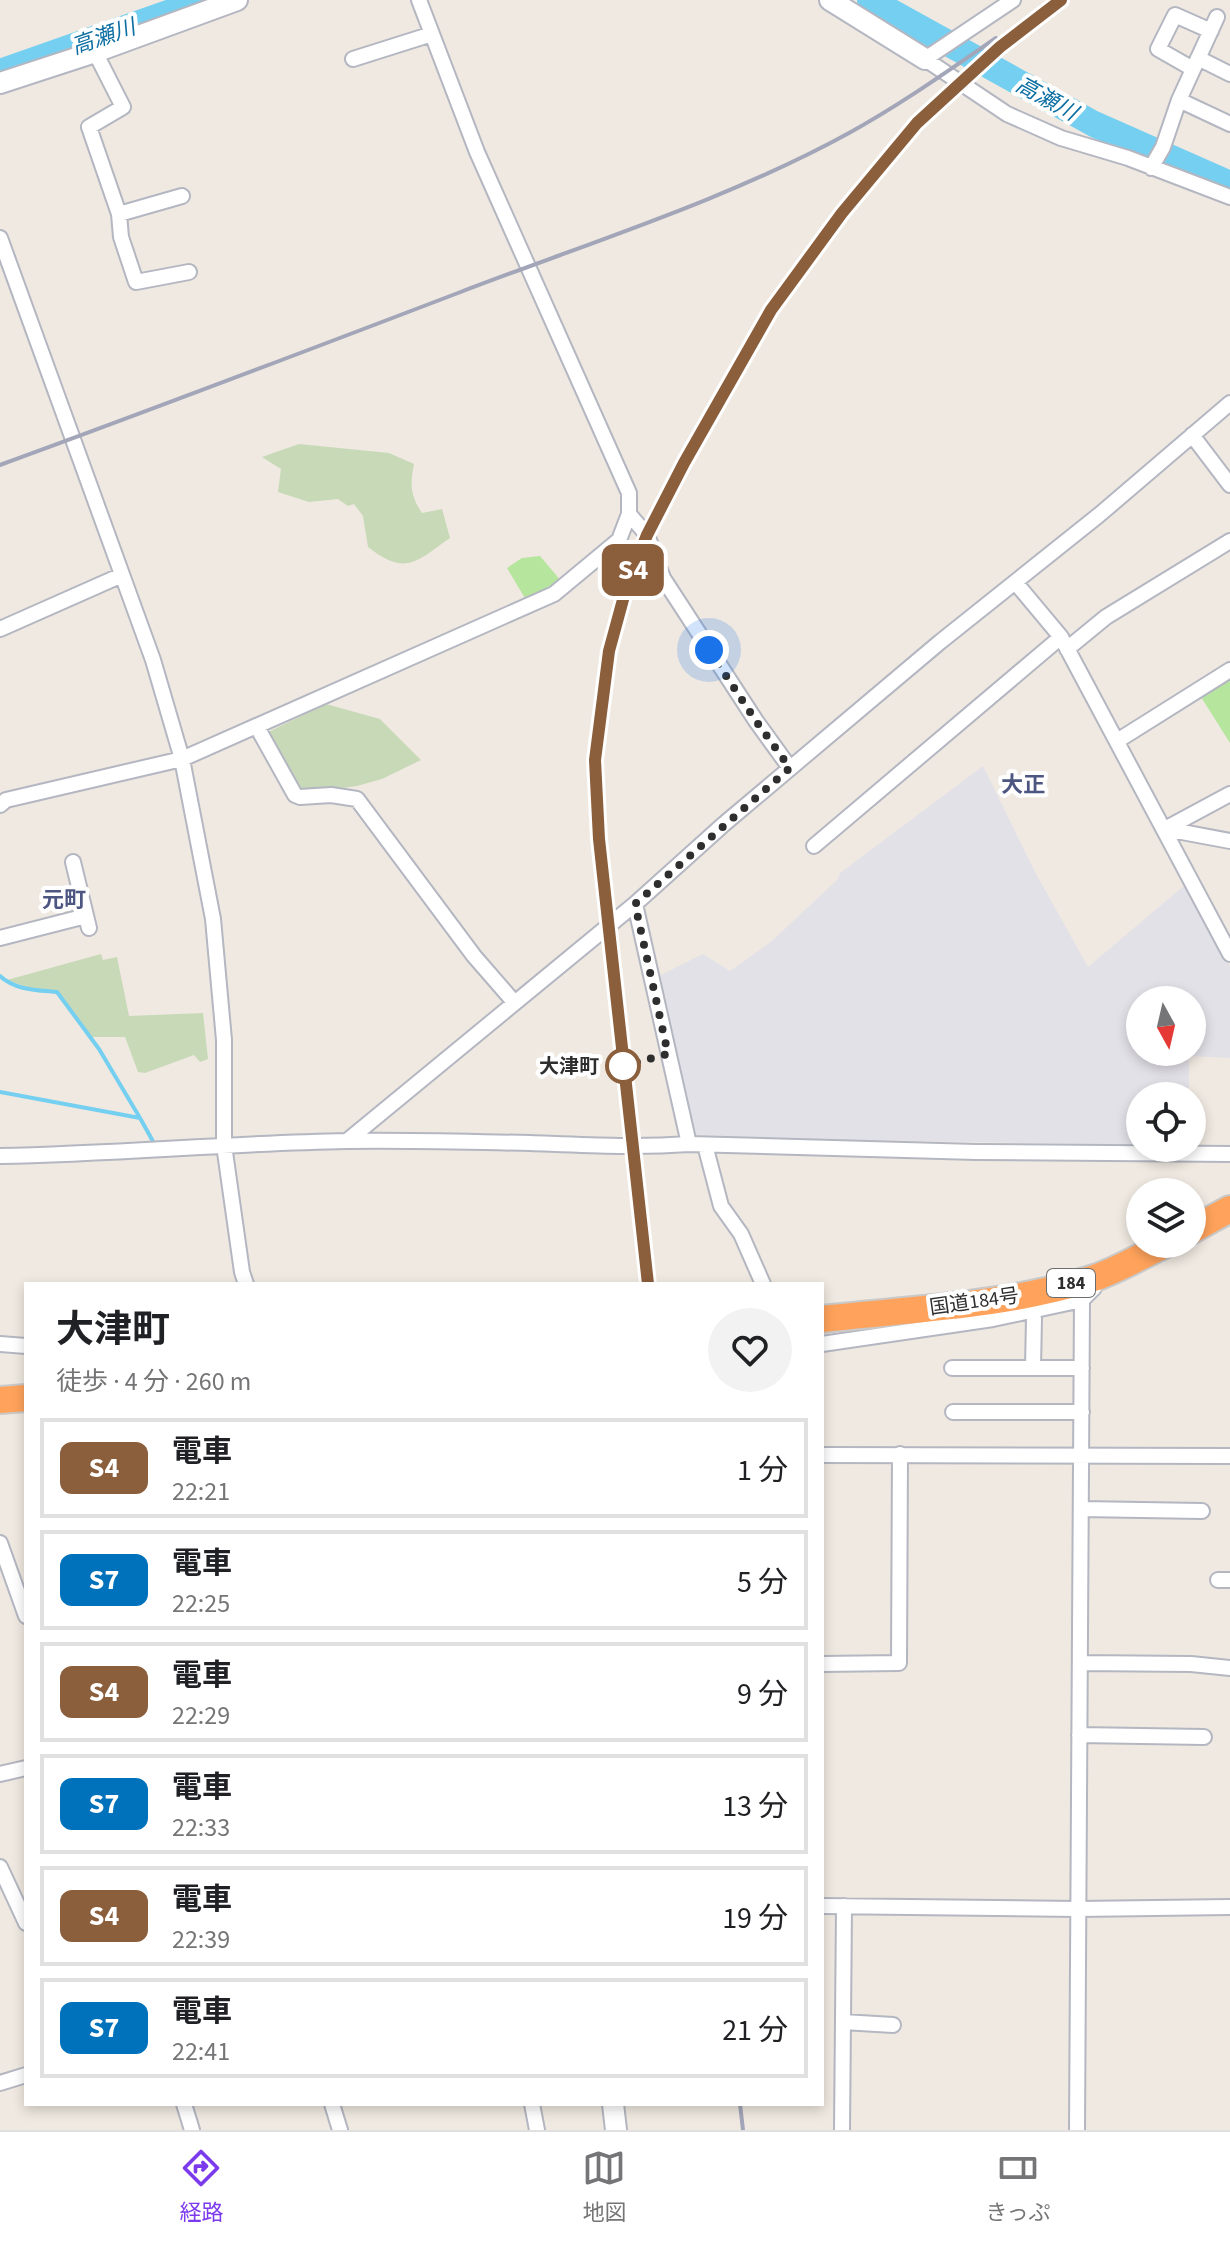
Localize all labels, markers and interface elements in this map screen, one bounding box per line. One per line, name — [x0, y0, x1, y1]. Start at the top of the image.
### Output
water label: 高瀬川 — [67, 10, 142, 63]
water label: 高瀬川 — [1010, 69, 1085, 130]
line badge: S4 — [597, 544, 669, 596]
text: S4 — [618, 550, 648, 590]
your location — [689, 630, 729, 670]
district label: 大正 — [1001, 769, 1045, 801]
district label: 元町 — [42, 884, 86, 916]
north arrow — [1126, 986, 1206, 1066]
map controls — [1126, 986, 1206, 1258]
marker: 大津町 — [606, 1049, 640, 1083]
place label: 大津町 — [539, 1053, 599, 1081]
button: locate — [1126, 1082, 1206, 1162]
button: layers — [1126, 1178, 1206, 1258]
road number: 184 — [1047, 1269, 1095, 1297]
street label: 国道184号 — [928, 1282, 1021, 1322]
text: 大津町 — [56, 1303, 170, 1357]
button: heart — [708, 1308, 792, 1392]
text: 徒歩 · 4 分 · 260 m — [56, 1363, 251, 1400]
text: 電車 — [172, 1430, 232, 1473]
text: S4 — [89, 1448, 119, 1488]
text: 1 分 — [737, 1449, 788, 1492]
text: 22:21 — [172, 1473, 230, 1510]
text: 電車 — [172, 1542, 232, 1585]
text: S7 — [89, 1560, 119, 1600]
text: 5 分 — [737, 1561, 788, 1604]
text: 22:25 — [172, 1585, 230, 1622]
text: 電車 — [172, 1654, 232, 1697]
text: S4 — [89, 1672, 119, 1712]
text: 9 分 — [737, 1673, 788, 1716]
text: 22:29 — [172, 1697, 230, 1734]
text: 電車 — [172, 1766, 232, 1809]
text: S7 — [89, 1784, 119, 1824]
text: 13 分 — [722, 1785, 788, 1828]
text: 22:33 — [172, 1809, 230, 1846]
text: 電車 — [172, 1878, 232, 1921]
text: S4 — [89, 1896, 119, 1936]
text: 19 分 — [722, 1897, 788, 1940]
text: 22:39 — [172, 1921, 230, 1958]
text: 電車 — [172, 1990, 232, 2033]
text: S7 — [89, 2008, 119, 2048]
text: 21 分 — [722, 2009, 788, 2052]
text: 22:41 — [172, 2033, 230, 2070]
tab: 経路 — [179, 2146, 223, 2229]
tab: 地図 — [582, 2146, 626, 2229]
tab: きっぷ — [985, 2146, 1051, 2229]

